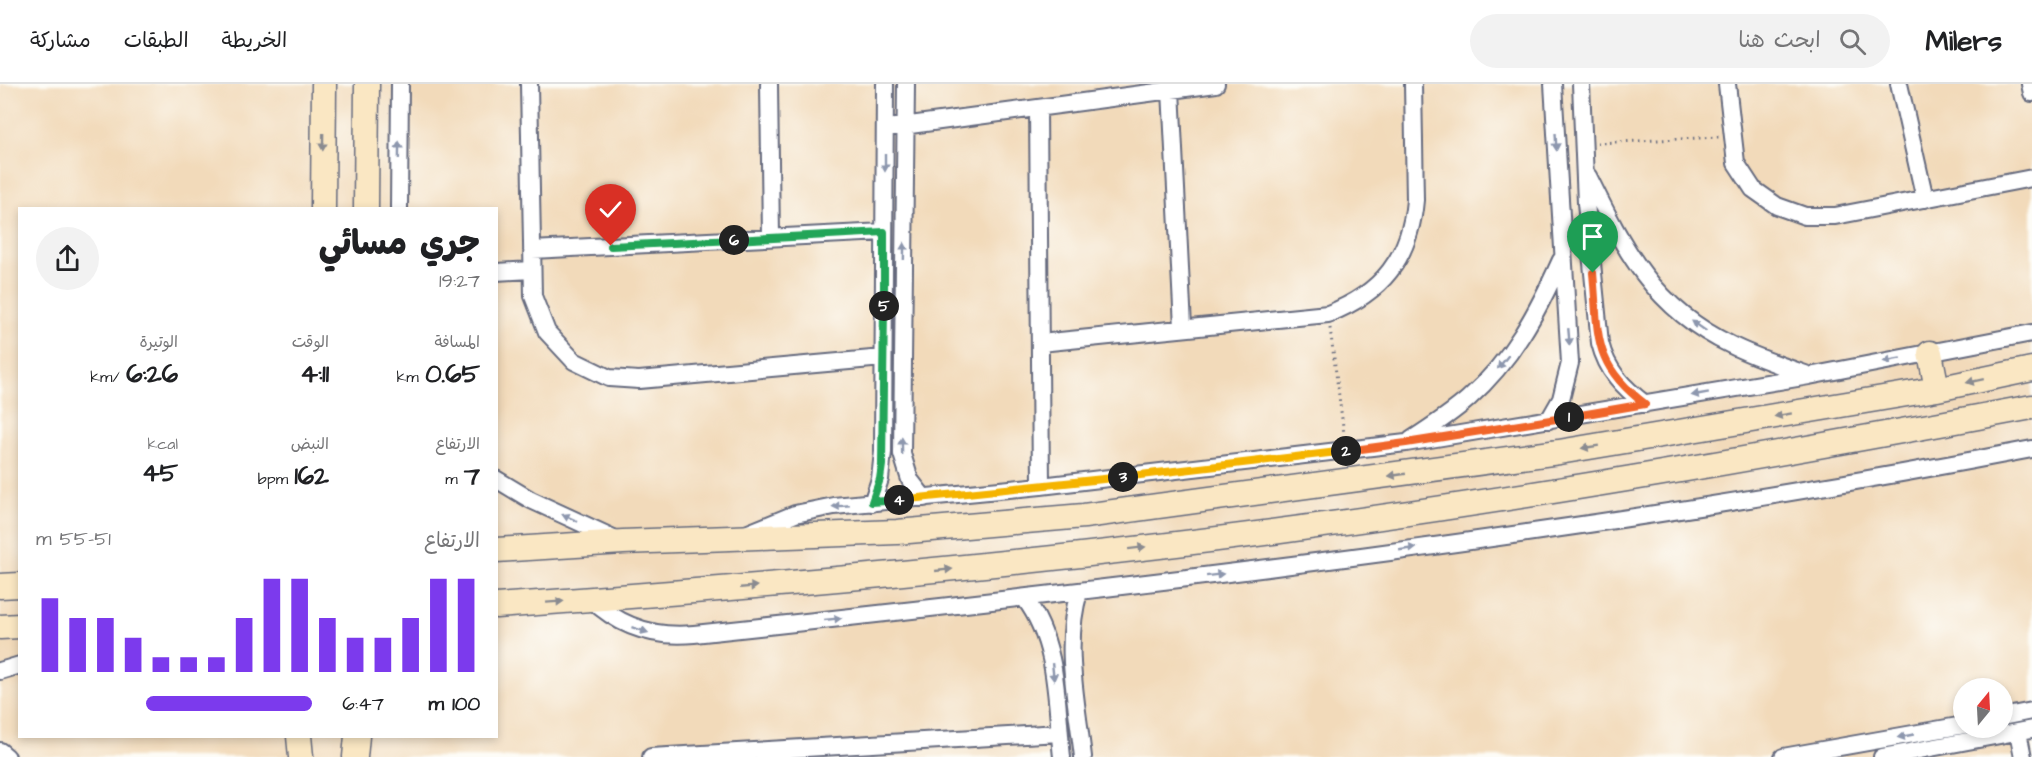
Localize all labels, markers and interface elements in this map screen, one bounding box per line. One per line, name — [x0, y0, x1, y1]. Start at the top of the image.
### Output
search box — [1470, 14, 1890, 68]
text: Milers — [1926, 22, 2002, 61]
text: ابحث هنا — [1738, 25, 1821, 56]
icon: search — [1836, 25, 1869, 58]
text: مشاركة — [30, 26, 91, 55]
text: الطبقات — [124, 26, 189, 55]
text: الخريطة — [222, 26, 287, 55]
one-way arrow — [318, 133, 328, 152]
one-way arrow — [1552, 133, 1561, 152]
one-way arrow — [395, 141, 404, 160]
one-way arrow — [880, 154, 890, 173]
pin — [585, 184, 636, 246]
icon: check — [594, 193, 627, 226]
pin — [1567, 211, 1618, 273]
icon: arrive — [1576, 220, 1609, 253]
text: جري مسائي — [319, 221, 480, 267]
pin: 6 — [719, 225, 749, 255]
button: share — [36, 227, 99, 290]
text: 6 — [729, 229, 739, 251]
one-way arrow — [899, 241, 909, 260]
text: 19:27 — [439, 267, 480, 295]
pin: 5 — [869, 291, 899, 321]
text: 5 — [878, 295, 890, 317]
one-way arrow — [1691, 320, 1707, 332]
one-way arrow — [1564, 328, 1574, 347]
text: الوتيرة — [139, 331, 178, 353]
text: الوقت — [292, 331, 329, 353]
text: المسافة — [434, 331, 480, 353]
one-way arrow — [1497, 354, 1510, 369]
text: 6:26 — [126, 356, 178, 392]
text: 4:11 — [300, 356, 329, 392]
text: 0.65 — [425, 356, 480, 392]
one-way arrow — [1883, 356, 1902, 365]
text: /km — [90, 366, 126, 388]
text: km — [397, 366, 425, 388]
one-way arrow — [1965, 377, 1984, 386]
one-way arrow — [1691, 390, 1710, 399]
pin: 1 — [1554, 402, 1584, 432]
text: 1 — [1568, 406, 1570, 428]
one-way arrow — [1773, 411, 1792, 420]
text: kcal — [147, 433, 178, 455]
text: النبض — [291, 433, 329, 455]
text: الارتفاع — [435, 433, 480, 455]
one-way arrow — [897, 436, 907, 455]
pin: 2 — [1331, 436, 1361, 466]
text: 2 — [1341, 440, 1351, 462]
one-way arrow — [1581, 443, 1600, 452]
text: 45 — [142, 455, 178, 491]
text: 162 — [294, 458, 329, 494]
text: 7 — [464, 458, 480, 494]
pin: 3 — [1108, 462, 1138, 492]
text: 3 — [1119, 466, 1127, 488]
text: bpm — [258, 468, 294, 490]
text: m — [445, 468, 464, 490]
one-way arrow — [1388, 470, 1407, 479]
pin: 4 — [884, 485, 914, 515]
text: 4 — [894, 489, 904, 511]
one-way arrow — [831, 501, 850, 511]
one-way arrow — [561, 514, 578, 523]
text: 51–55 m — [36, 525, 111, 553]
text: الارتفاع — [424, 527, 480, 555]
one-way arrow — [1128, 543, 1147, 553]
one-way arrow — [1399, 544, 1418, 553]
one-way arrow — [934, 565, 953, 575]
one-way arrow — [1205, 570, 1224, 579]
one-way arrow — [740, 582, 759, 592]
one-way arrow — [545, 597, 564, 606]
one-way arrow — [824, 614, 843, 624]
one-way arrow — [631, 625, 649, 635]
one-way arrow — [1048, 662, 1058, 681]
north arrow — [1953, 678, 2013, 738]
map controls — [1953, 678, 2013, 738]
text: 6:47 — [342, 690, 384, 718]
text: 100 m — [429, 690, 480, 718]
one-way arrow — [1896, 731, 1915, 740]

